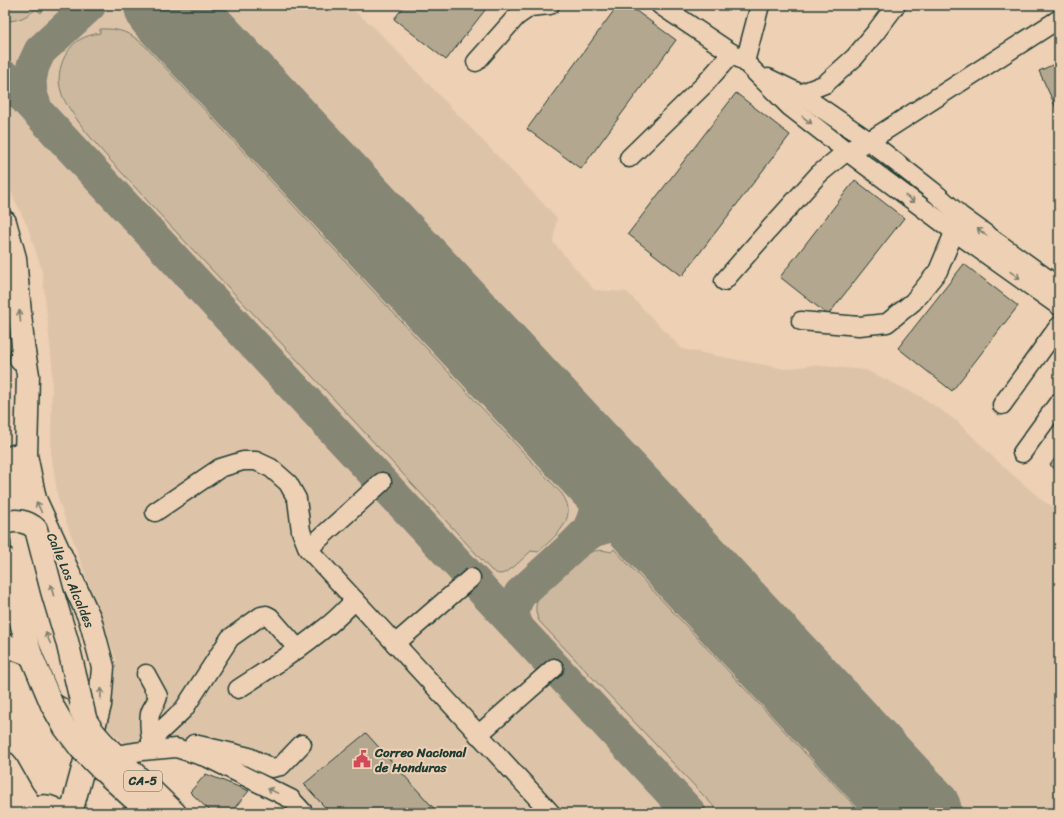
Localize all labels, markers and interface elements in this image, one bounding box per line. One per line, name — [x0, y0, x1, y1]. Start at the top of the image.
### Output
one-way arrow — [801, 115, 812, 124]
one-way arrow — [905, 195, 916, 203]
one-way arrow — [977, 227, 988, 236]
one-way arrow — [1010, 271, 1021, 279]
one-way arrow — [16, 310, 23, 323]
one-way arrow — [34, 501, 42, 513]
street label: Calle Los Alcaldes — [40, 529, 101, 632]
one-way arrow — [47, 584, 55, 597]
one-way arrow — [44, 632, 52, 644]
one-way arrow — [97, 688, 105, 701]
place label: Correo Nacional de Honduras — [374, 741, 467, 779]
public building icon: Correo Nacional de Honduras — [352, 749, 372, 769]
road number: CA-5 — [124, 771, 162, 791]
one-way arrow — [267, 786, 279, 794]

